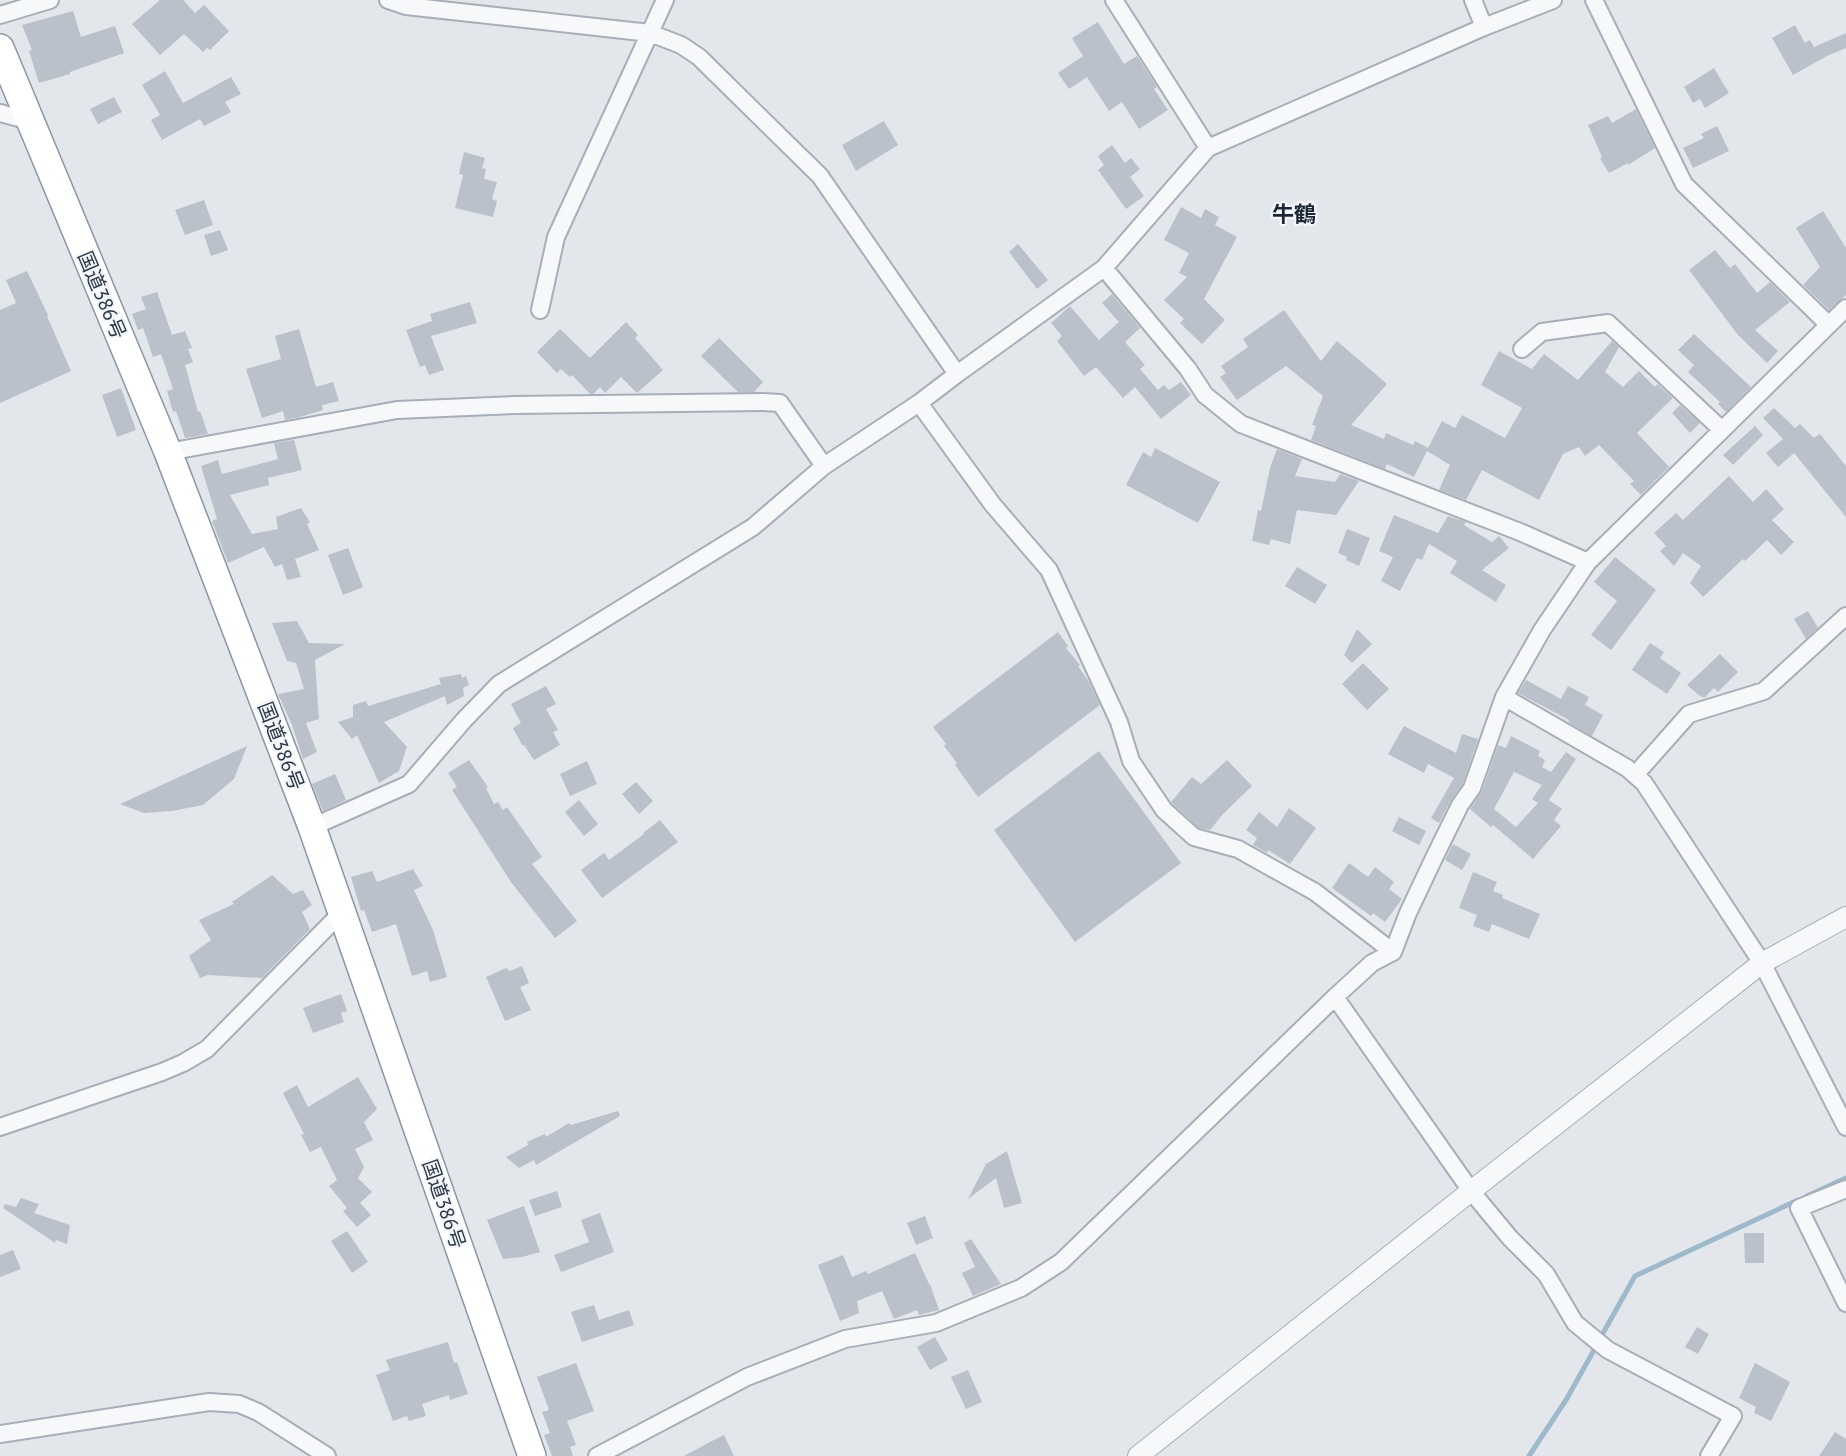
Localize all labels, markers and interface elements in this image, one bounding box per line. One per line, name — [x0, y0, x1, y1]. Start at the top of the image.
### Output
district label: 牛鶴 — [1272, 200, 1316, 228]
street label: 国道386号 — [72, 247, 132, 343]
street label: 国道386号 — [252, 698, 310, 794]
street label: 国道386号 — [417, 1156, 471, 1252]

